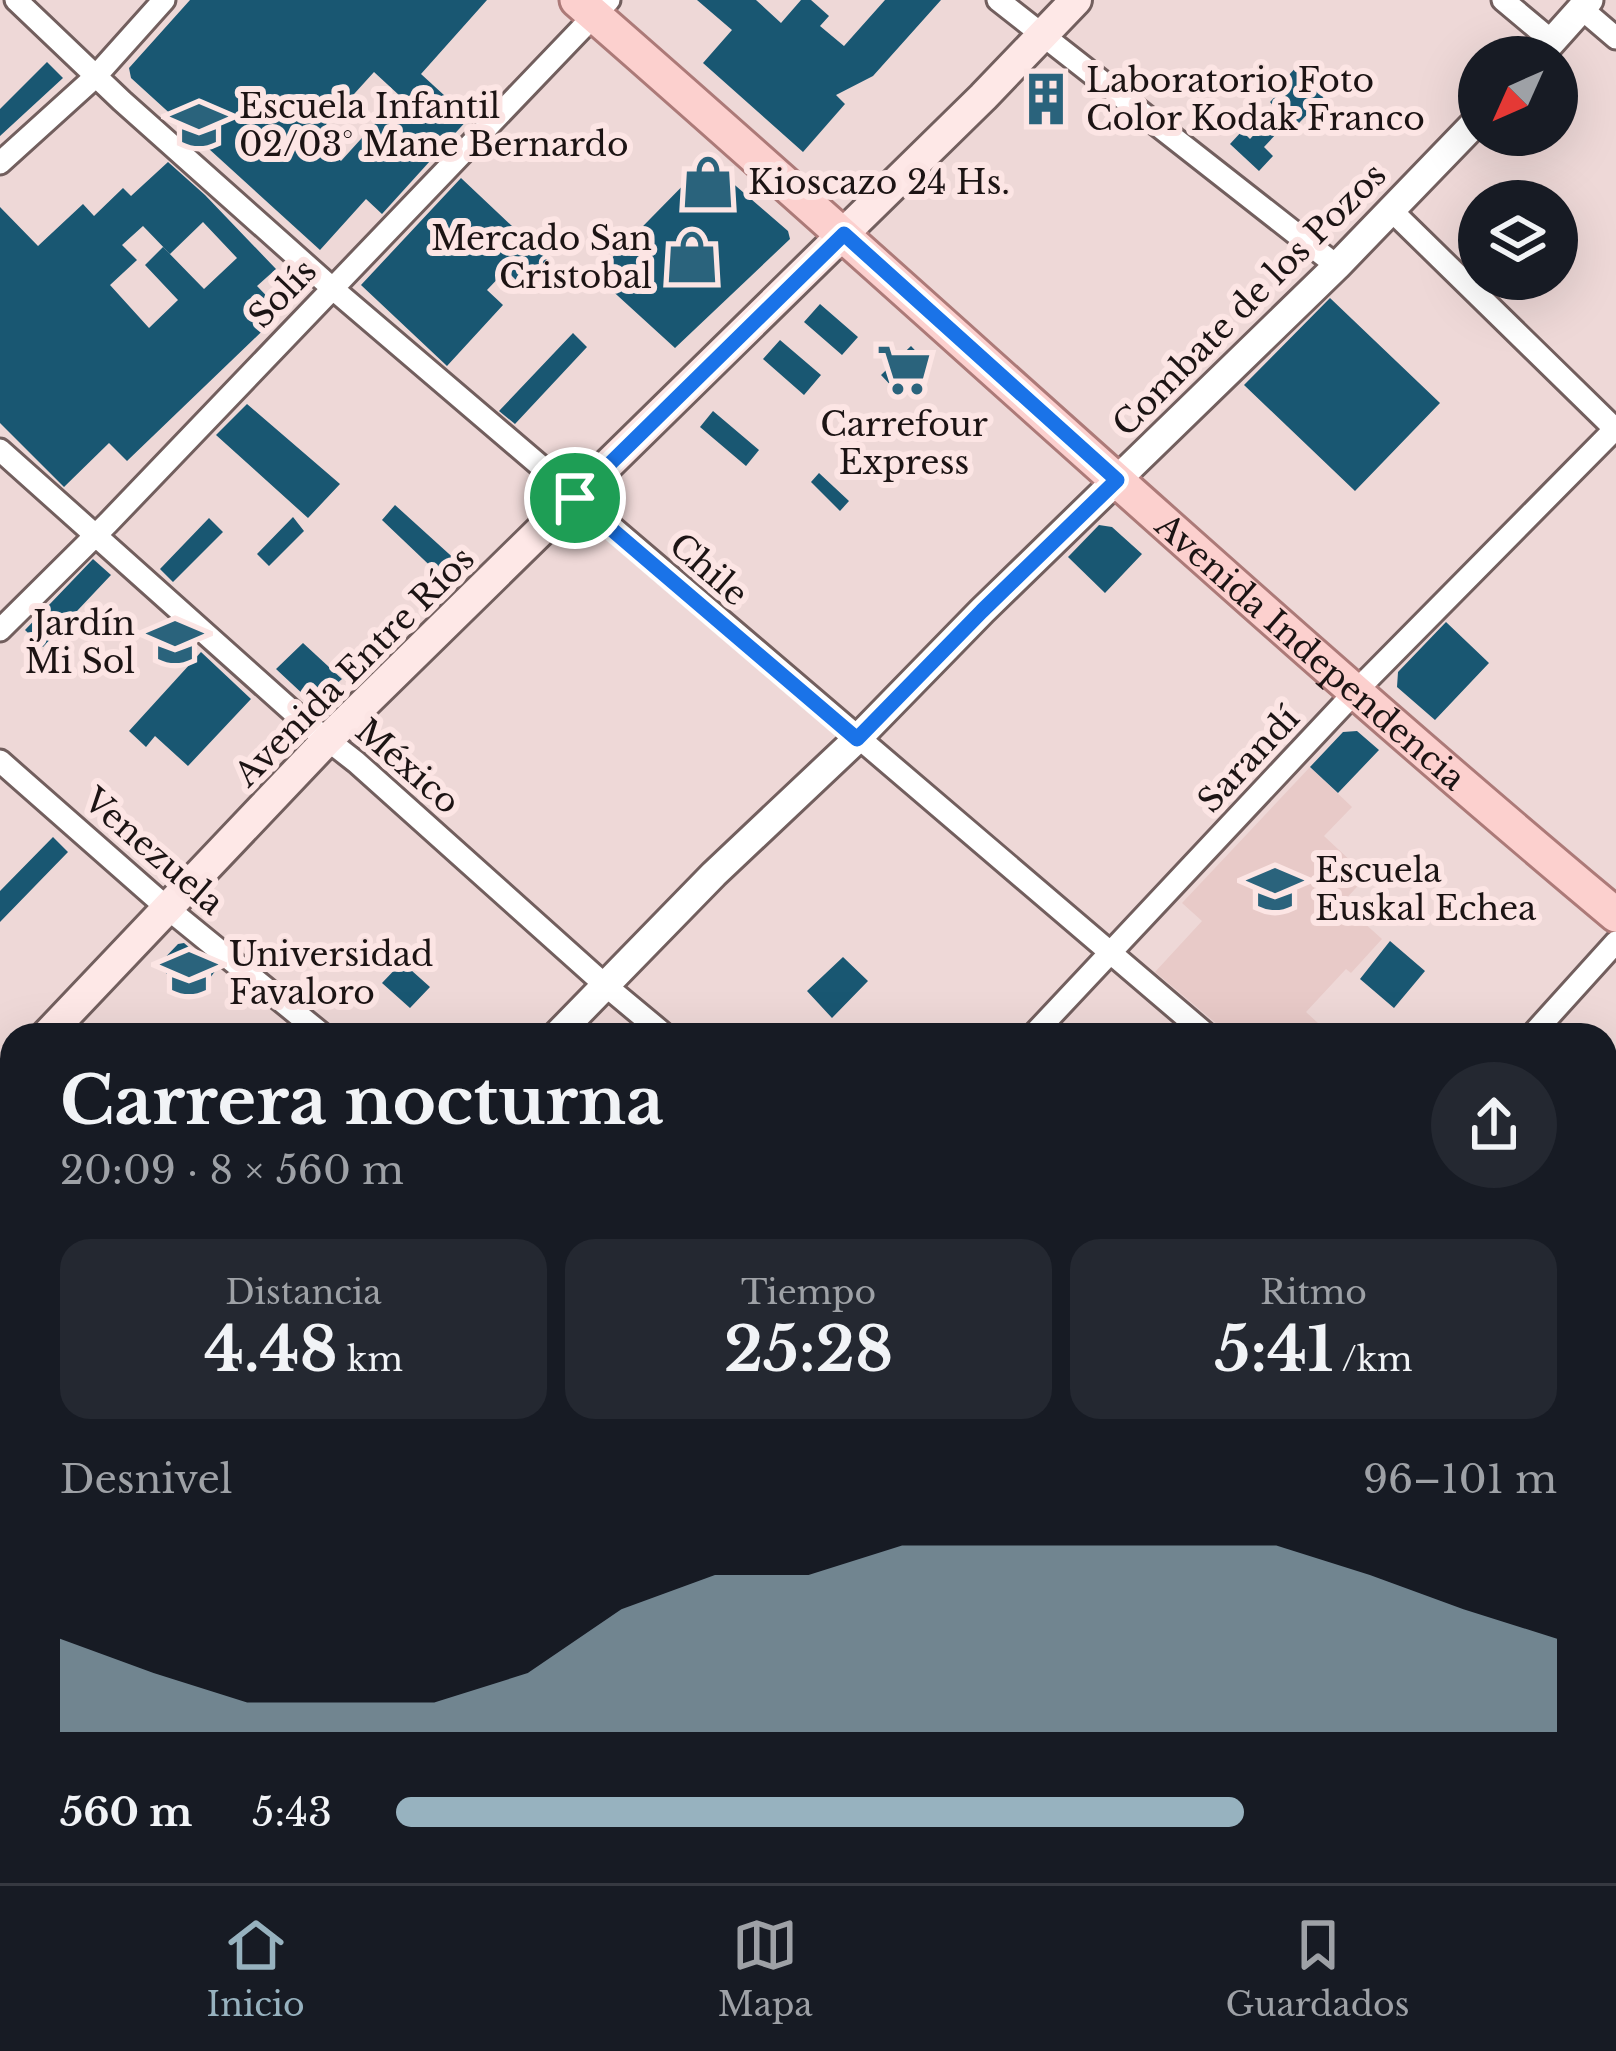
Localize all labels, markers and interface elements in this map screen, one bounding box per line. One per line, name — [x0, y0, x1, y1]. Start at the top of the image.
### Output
north arrow — [1458, 36, 1578, 156]
map controls — [1458, 36, 1578, 300]
place label: Laboratorio Foto Color Kodak Franco — [1086, 60, 1425, 139]
building icon: Laboratorio Foto Color Kodak Franco — [1017, 70, 1075, 128]
place label: Escuela Infantil 02/03° Mane Bernardo — [239, 86, 628, 165]
school or university icon: Escuela Infantil 02/03° Mane Bernardo — [170, 96, 228, 154]
shop icon: Kioscazo 24 Hs. — [679, 153, 737, 211]
street label: Combate de los Pozos — [1104, 154, 1395, 445]
place label: Kioscazo 24 Hs. — [748, 162, 1010, 203]
button: layers — [1458, 180, 1578, 300]
place label: Mercado San Cristobal — [431, 218, 652, 297]
shop icon: Mercado San Cristobal — [663, 228, 721, 286]
street label: Solís — [240, 250, 325, 336]
supermarket icon: Carrefour Express — [875, 341, 933, 399]
place label: Carrefour Express — [820, 404, 988, 483]
pin — [524, 447, 626, 549]
icon: arrive — [542, 465, 608, 531]
street label: Avenida Independencia — [1146, 504, 1474, 799]
street label: Chile — [661, 524, 756, 614]
street label: Avenida Entre Ríos — [225, 538, 483, 796]
place label: Jardín Mi Sol — [25, 603, 135, 682]
school or university icon: Jardín Mi Sol — [146, 613, 204, 671]
street label: Sarandí — [1189, 697, 1308, 821]
street label: México — [347, 710, 468, 823]
street label: Venezuela — [75, 779, 233, 924]
place label: Escuela Euskal Echea — [1315, 850, 1537, 929]
school or university icon: Escuela Euskal Echea — [1246, 860, 1304, 918]
place label: Universidad Favaloro — [229, 934, 433, 1013]
school or university icon: Universidad Favaloro — [160, 944, 218, 1002]
text: Carrera nocturna — [60, 1060, 664, 1142]
button: share — [1431, 1062, 1557, 1188]
text: 20:09 · 8 × 560 m — [60, 1146, 404, 1195]
text: Distancia — [225, 1272, 382, 1313]
text: Tiempo — [741, 1272, 876, 1313]
text: Ritmo — [1260, 1272, 1367, 1313]
text: 4.48 — [204, 1313, 338, 1387]
text: 25:28 — [724, 1313, 893, 1387]
text: 5:41 — [1215, 1313, 1333, 1387]
text: km — [338, 1339, 403, 1380]
text: /km — [1333, 1339, 1412, 1380]
text: Desnivel — [60, 1455, 232, 1504]
text: 96–101 m — [1363, 1455, 1557, 1504]
text: 560 m — [60, 1788, 192, 1837]
text: 5:43 — [252, 1788, 332, 1837]
tab: Inicio — [206, 1912, 305, 2025]
tab: Mapa — [718, 1912, 813, 2025]
tab: Guardados — [1226, 1912, 1410, 2025]

